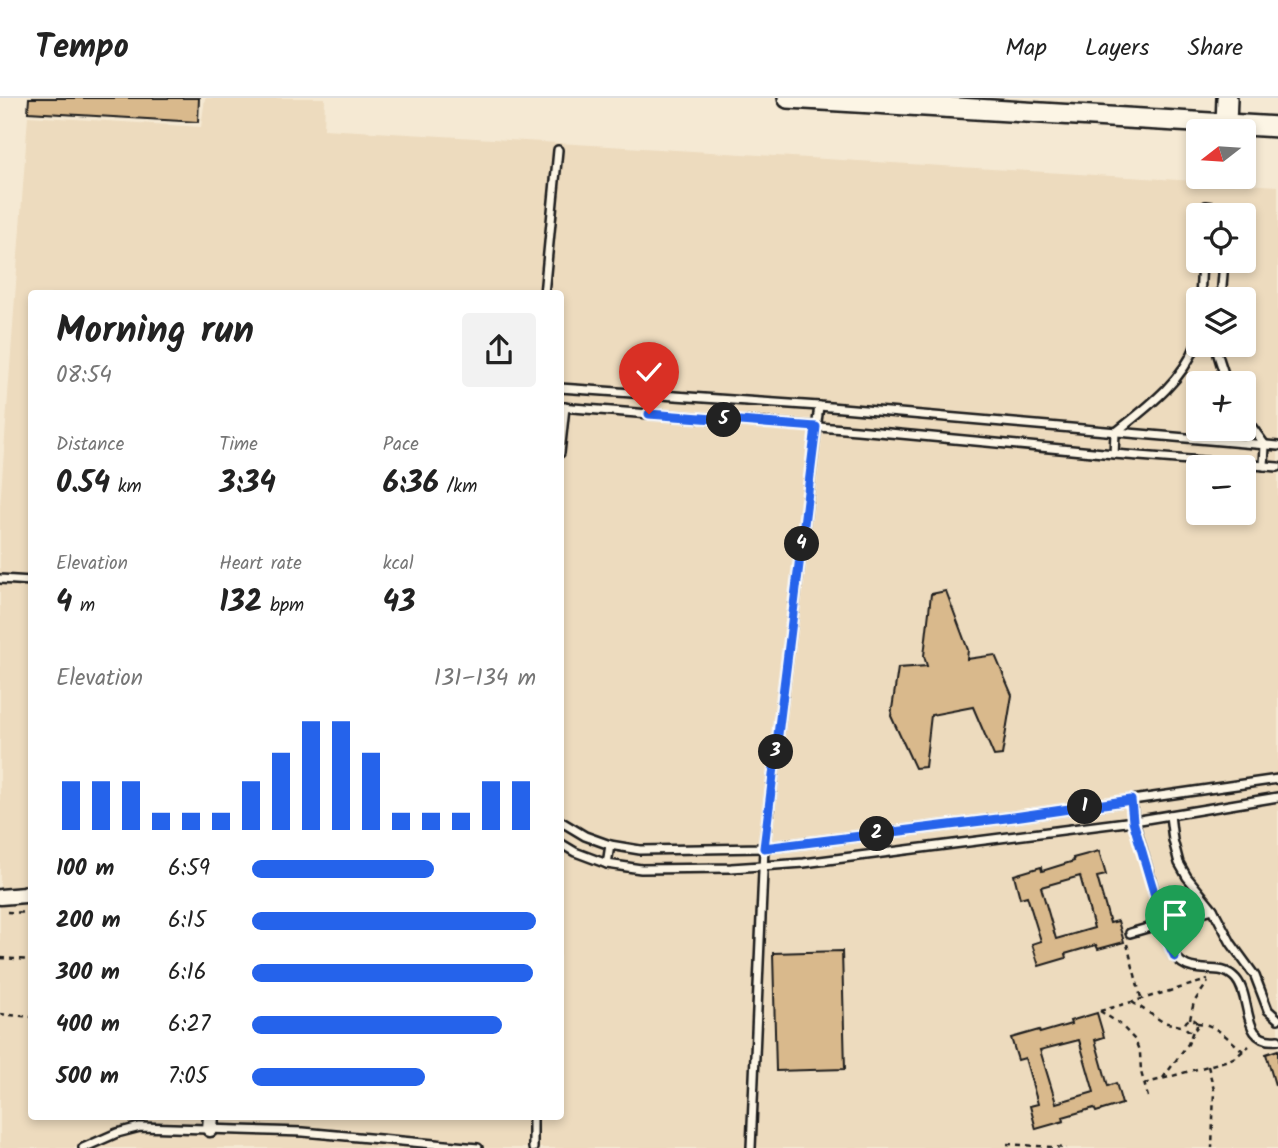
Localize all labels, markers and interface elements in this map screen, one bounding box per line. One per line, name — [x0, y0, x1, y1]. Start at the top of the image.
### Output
text: Tempo — [35, 22, 129, 75]
text: Map — [1005, 29, 1047, 68]
text: Layers — [1085, 29, 1149, 68]
text: Share — [1187, 29, 1243, 68]
north arrow — [1186, 119, 1256, 189]
map controls — [1186, 119, 1256, 525]
button: locate — [1186, 203, 1256, 273]
button: layers — [1186, 287, 1256, 357]
text: Morning run — [56, 302, 254, 362]
button: share — [462, 313, 536, 387]
pin — [619, 342, 679, 414]
icon: check — [630, 353, 668, 391]
text: 08:54 — [56, 358, 112, 394]
button: + — [1186, 371, 1256, 441]
pin: 5 — [706, 402, 742, 438]
text: 5 — [719, 404, 728, 434]
text: Distance — [56, 430, 124, 460]
text: Time — [219, 430, 258, 460]
text: Pace — [383, 430, 419, 460]
button: − — [1186, 455, 1256, 525]
text: 0.54 — [56, 460, 110, 508]
text: 3:34 — [219, 460, 276, 508]
text: 6:36 — [383, 460, 439, 508]
text: km — [110, 472, 142, 502]
text: /km — [439, 472, 477, 502]
pin: 4 — [784, 526, 820, 562]
text: 4 — [796, 528, 807, 558]
text: Elevation — [56, 549, 128, 579]
text: Heart rate — [219, 549, 302, 579]
text: kcal — [383, 549, 414, 579]
text: 4 — [56, 579, 72, 627]
text: 132 — [219, 579, 262, 627]
text: 43 — [383, 579, 415, 627]
text: m — [72, 591, 95, 621]
text: bpm — [262, 591, 304, 621]
text: Elevation — [56, 661, 143, 697]
text: 131–134 m — [434, 661, 536, 697]
pin: 3 — [758, 734, 794, 770]
text: 3 — [770, 736, 781, 766]
pin: 1 — [1068, 790, 1102, 824]
text: 1 — [1082, 791, 1087, 821]
pin: 2 — [860, 816, 894, 852]
text: 2 — [871, 818, 882, 848]
text: 100 m — [56, 851, 114, 887]
text: 6:59 — [168, 851, 210, 887]
pin — [1145, 885, 1205, 957]
icon: arrive — [1156, 896, 1194, 934]
text: 200 m — [56, 903, 121, 939]
text: 6:15 — [168, 903, 206, 939]
text: 300 m — [56, 955, 120, 991]
text: 6:16 — [168, 955, 206, 991]
text: 400 m — [56, 1007, 120, 1043]
text: 6:27 — [168, 1007, 210, 1043]
text: 500 m — [56, 1059, 119, 1095]
text: 7:05 — [168, 1059, 208, 1095]

